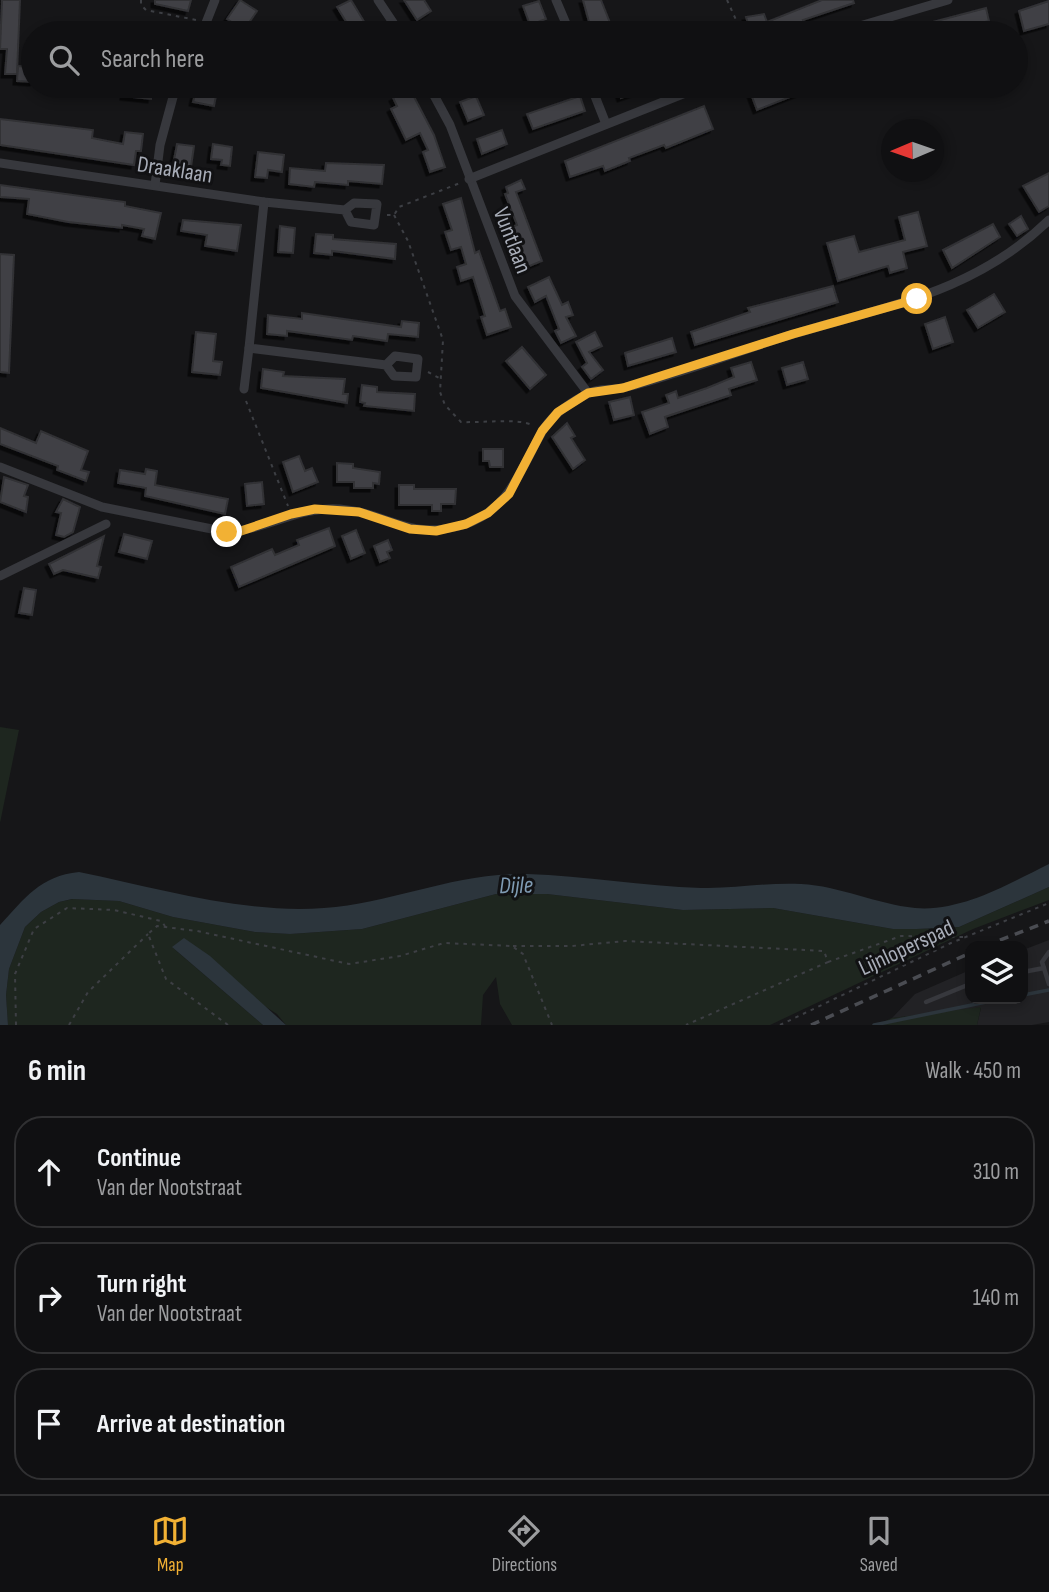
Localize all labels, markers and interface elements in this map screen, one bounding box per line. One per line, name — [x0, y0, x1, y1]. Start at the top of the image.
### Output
search box — [21, 21, 1028, 98]
icon: search — [45, 41, 83, 79]
text: Search here — [101, 44, 204, 75]
north arrow — [881, 119, 944, 182]
street label: Draaklaan — [135, 150, 215, 190]
street label: Vuntlaan — [487, 203, 537, 277]
route start — [901, 283, 932, 314]
route end — [211, 516, 242, 547]
water label: Dijle — [499, 871, 533, 900]
street label: Lijnloperspad — [854, 914, 958, 982]
map controls — [965, 941, 1028, 1004]
button: layers — [965, 941, 1028, 1004]
text: 6 min — [28, 1053, 86, 1089]
text: Walk · 450 m — [925, 1057, 1021, 1085]
text: Continue — [97, 1143, 181, 1174]
icon: ahead — [30, 1153, 68, 1191]
text: 310 m — [973, 1158, 1019, 1186]
text: Van der Nootstraat — [97, 1174, 242, 1202]
text: Turn right — [97, 1269, 186, 1300]
icon: right — [30, 1279, 68, 1317]
text: 140 m — [973, 1284, 1019, 1312]
text: Van der Nootstraat — [97, 1300, 242, 1328]
icon: arrive — [30, 1405, 68, 1443]
text: Arrive at destination — [97, 1409, 285, 1440]
tab: Map — [151, 1512, 189, 1577]
tab: Directions — [492, 1512, 557, 1577]
tab: Saved — [860, 1512, 898, 1577]

